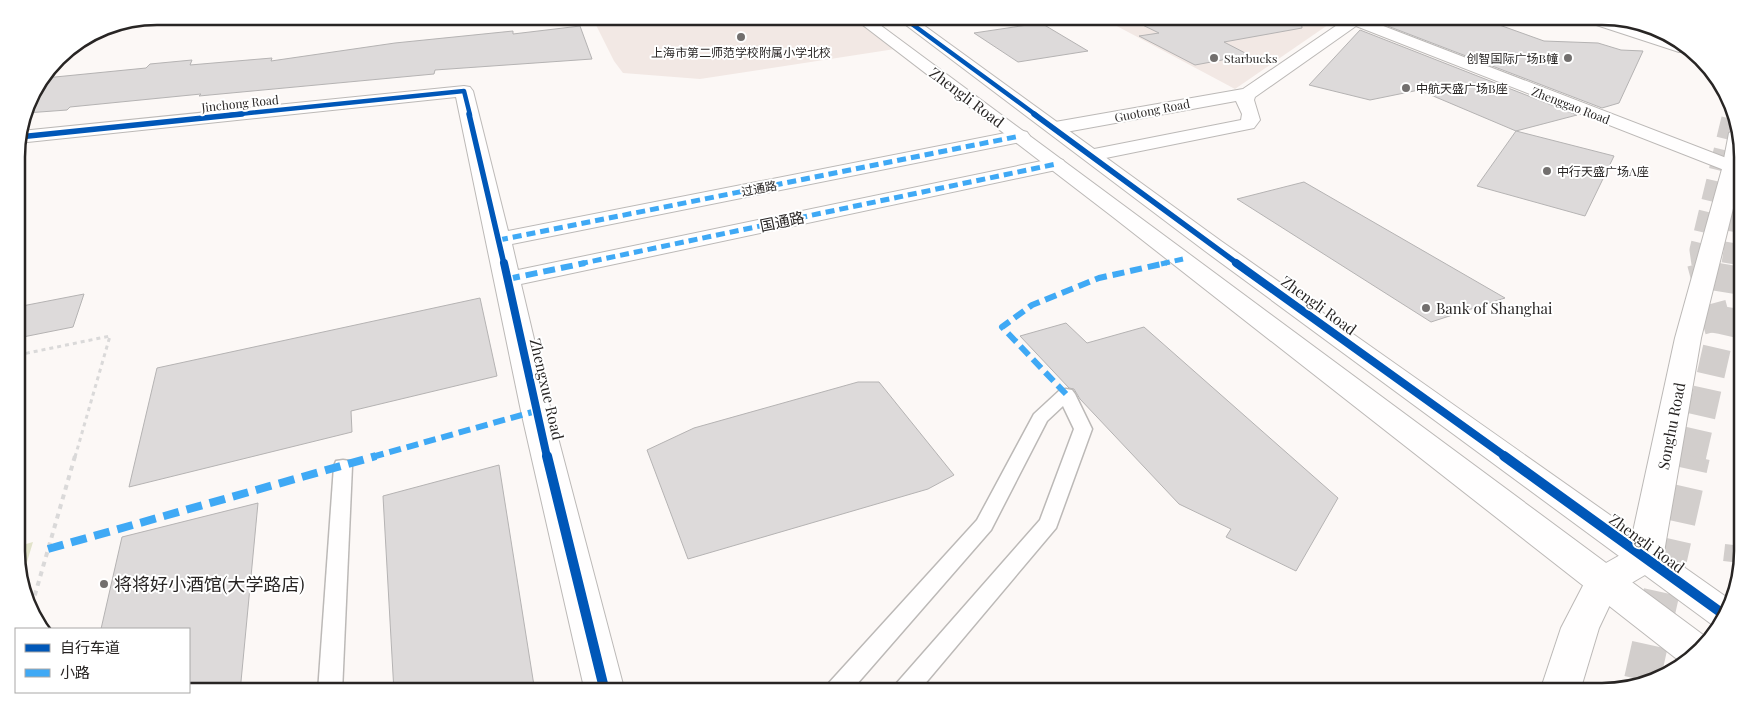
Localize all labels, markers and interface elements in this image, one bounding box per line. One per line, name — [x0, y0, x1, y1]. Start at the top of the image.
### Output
marker: 上海市第二师范学校附属小学北校 — [735, 31, 747, 43]
place label: 上海市第二师范学校附属小学北校 — [651, 44, 831, 60]
place label: Starbucks — [1224, 50, 1277, 66]
place label: 创智国际广场B幢 — [1467, 50, 1558, 66]
marker: Starbucks — [1208, 52, 1220, 64]
marker: 创智国际广场B幢 — [1562, 52, 1574, 64]
street label: Zhengli Road — [926, 62, 1009, 132]
place label: 中航天盛广场B座 — [1416, 80, 1507, 96]
marker: 中航天盛广场B座 — [1400, 82, 1412, 94]
street label: Zhenggao Road — [1530, 83, 1612, 127]
street label: Jinchong Road — [200, 91, 279, 115]
street label: Guotong Road — [1113, 95, 1191, 125]
place label: 中行天盛广场A座 — [1557, 163, 1649, 179]
marker: 中行天盛广场A座 — [1541, 165, 1553, 177]
street label: 过通路 — [740, 177, 778, 199]
street label: 国通路 — [758, 207, 806, 235]
street label: Zhengli Road — [1277, 271, 1361, 339]
place label: Bank of Shanghai — [1436, 298, 1553, 318]
marker: Bank of Shanghai — [1420, 302, 1432, 314]
street label: Zhengxue Road — [526, 336, 569, 442]
street label: Songhu Road — [1653, 380, 1689, 471]
street label: Zhengli Road — [1605, 509, 1689, 577]
place label: 将将好小酒馆(大学路店) — [114, 572, 305, 596]
marker: 将将好小酒馆(大学路店) — [98, 578, 110, 590]
legend — [15, 628, 190, 693]
text: 自行车道 — [60, 637, 120, 657]
text: 小路 — [60, 662, 90, 682]

